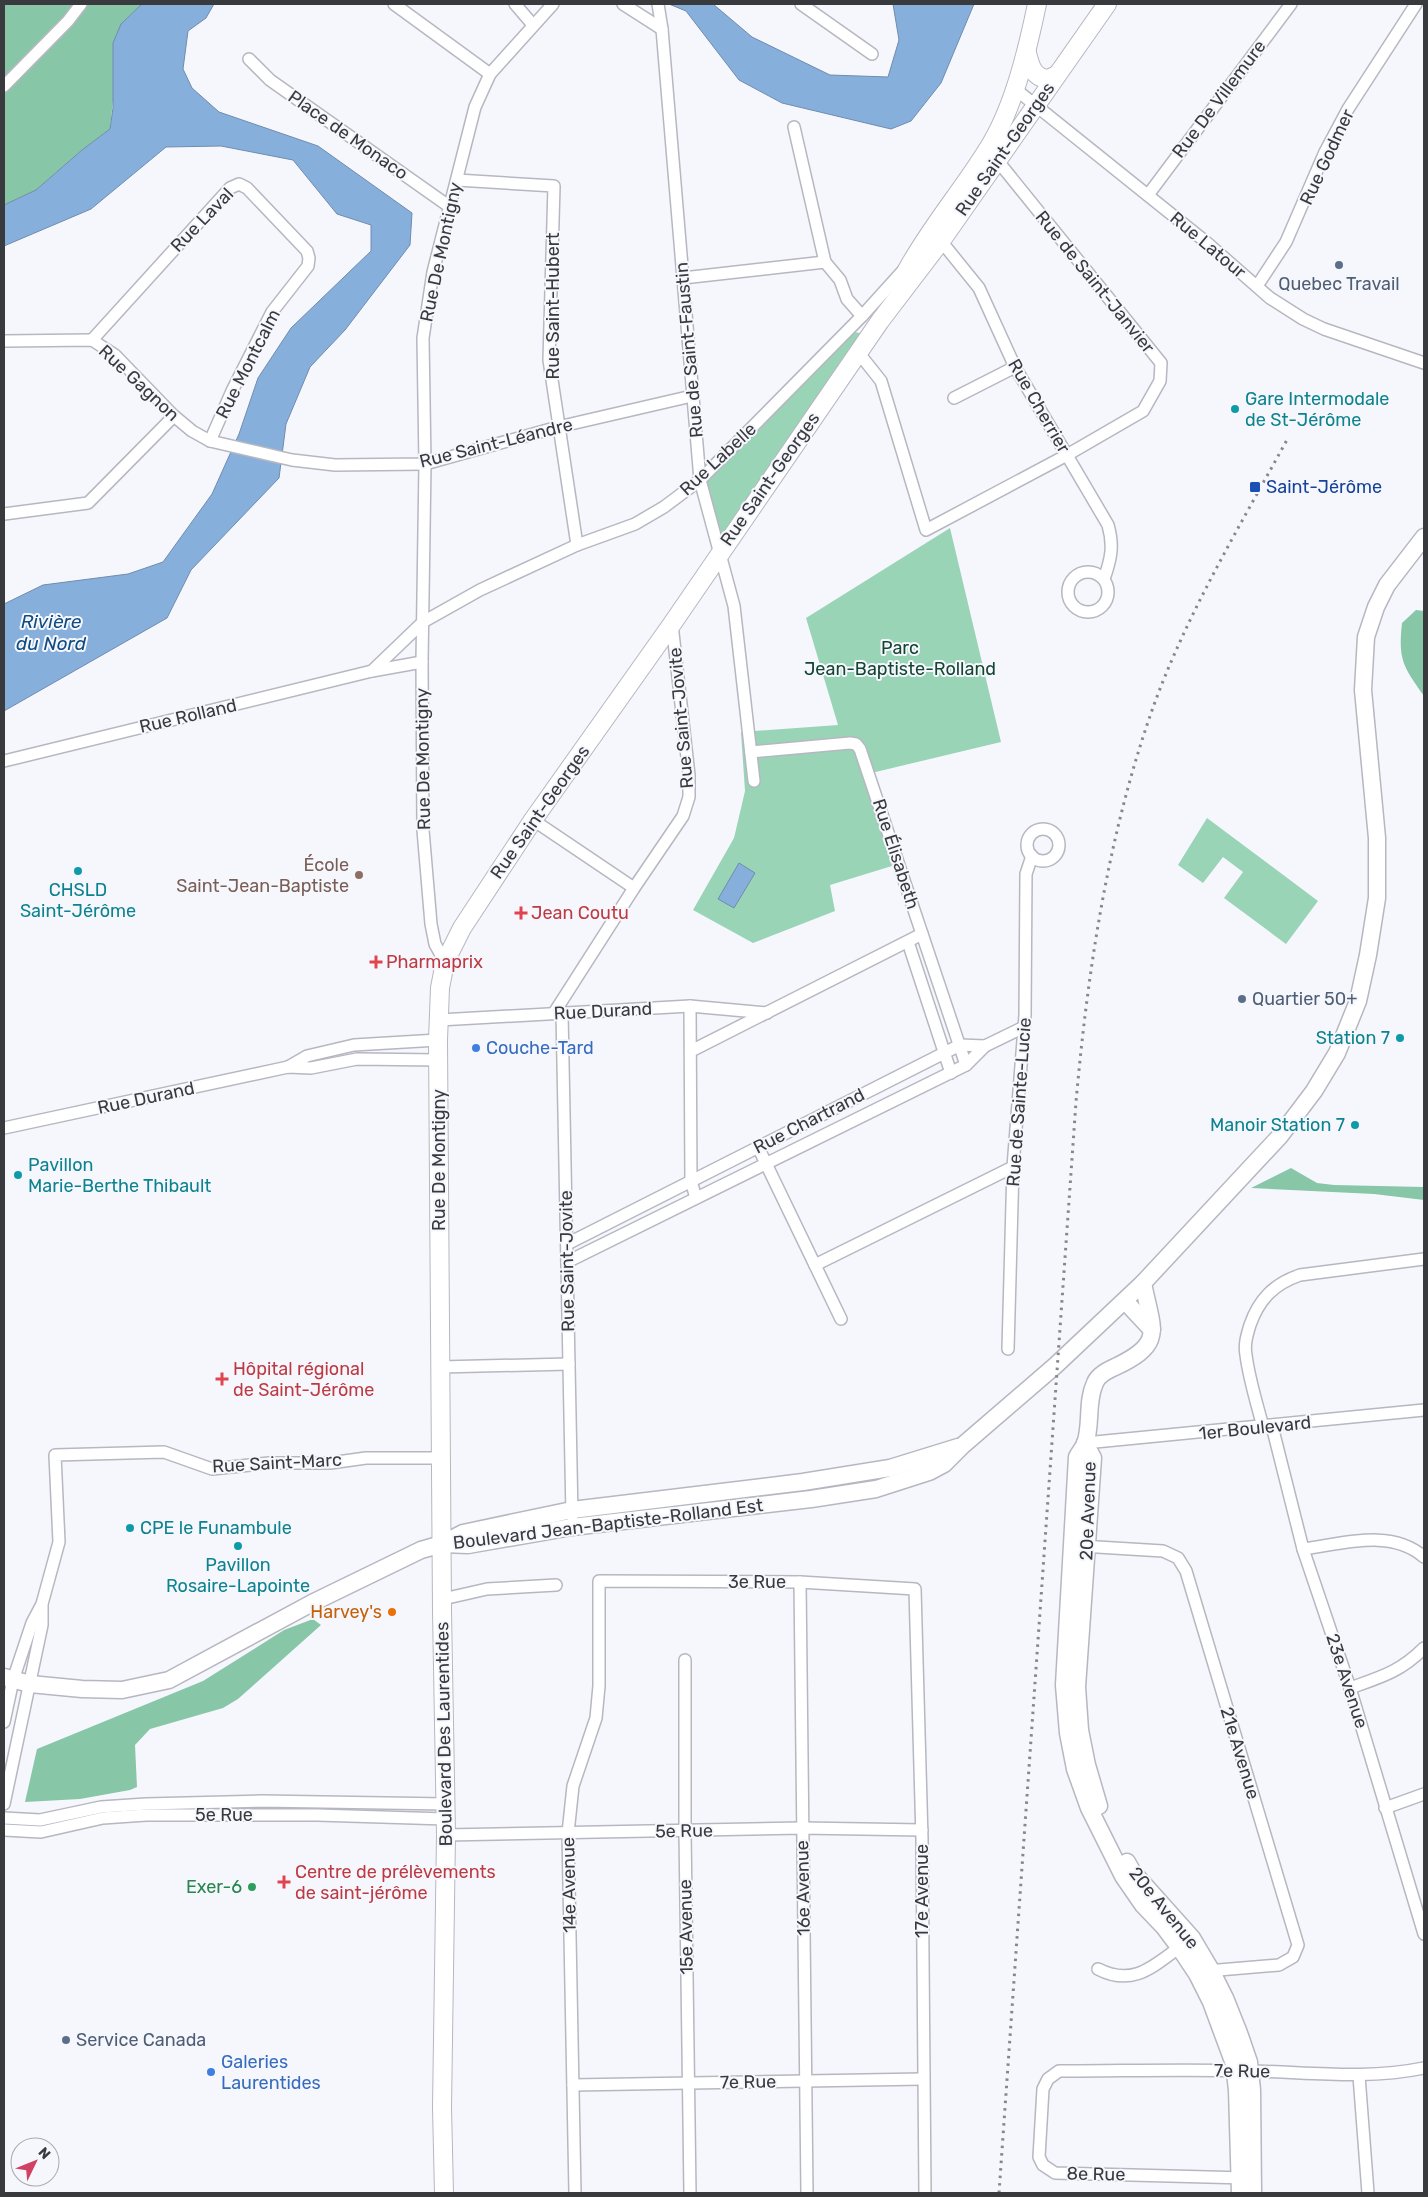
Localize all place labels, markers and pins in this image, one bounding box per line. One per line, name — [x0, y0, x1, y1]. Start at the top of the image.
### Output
marker: Quebec Travail — [1333, 259, 1345, 271]
place label: Quebec Travail — [1278, 273, 1400, 295]
place label: Gare Intermodale de St-Jérôme — [1245, 388, 1389, 431]
marker: Gare Intermodale de St-Jérôme — [1229, 403, 1241, 415]
place label: Saint-Jérôme — [1266, 476, 1382, 498]
marker: Saint-Jérôme — [1248, 480, 1262, 494]
place label: École Saint-Jean-Baptiste — [176, 854, 349, 897]
marker: CHSLD Saint-Jérôme — [72, 865, 84, 877]
marker: École Saint-Jean-Baptiste — [353, 869, 365, 881]
place label: CHSLD Saint-Jérôme — [20, 879, 136, 922]
place label: Jean Coutu — [531, 902, 629, 924]
marker: Jean Coutu — [515, 907, 527, 919]
place label: Pharmaprix — [386, 951, 483, 973]
marker: Pharmaprix — [370, 956, 382, 968]
place label: Quartier 50+ — [1252, 988, 1357, 1010]
marker: Quartier 50+ — [1236, 993, 1248, 1005]
place label: Station 7 — [1316, 1027, 1390, 1049]
marker: Station 7 — [1394, 1032, 1406, 1044]
place label: Couche-Tard — [486, 1037, 594, 1059]
marker: Couche-Tard — [470, 1042, 482, 1054]
place label: Manoir Station 7 — [1210, 1114, 1345, 1136]
marker: Manoir Station 7 — [1349, 1119, 1361, 1131]
place label: Pavillon Marie-Berthe Thibault — [28, 1154, 211, 1197]
marker: Pavillon Marie-Berthe Thibault — [12, 1169, 24, 1181]
place label: Hôpital régional de Saint-Jérôme — [233, 1358, 374, 1401]
marker: Hôpital régional de Saint-Jérôme — [215, 1372, 229, 1386]
place label: CPE le Funambule — [140, 1517, 292, 1539]
marker: CPE le Funambule — [124, 1522, 136, 1534]
marker: Pavillon Rosaire-Lapointe — [232, 1540, 244, 1552]
place label: Pavillon Rosaire-Lapointe — [166, 1554, 310, 1597]
place label: Harvey's — [310, 1601, 382, 1623]
marker: Harvey's — [386, 1606, 398, 1618]
place label: Centre de prélèvements de saint-jérôme — [295, 1861, 496, 1904]
marker: Centre de prélèvements de saint-jérôme — [277, 1875, 291, 1889]
place label: Exer-6 — [186, 1876, 242, 1898]
marker: Exer-6 — [246, 1881, 258, 1893]
place label: Service Canada — [76, 2029, 206, 2051]
marker: Service Canada — [60, 2034, 72, 2046]
place label: Galeries Laurentides — [221, 2051, 321, 2094]
marker: Galeries Laurentides — [205, 2066, 217, 2078]

